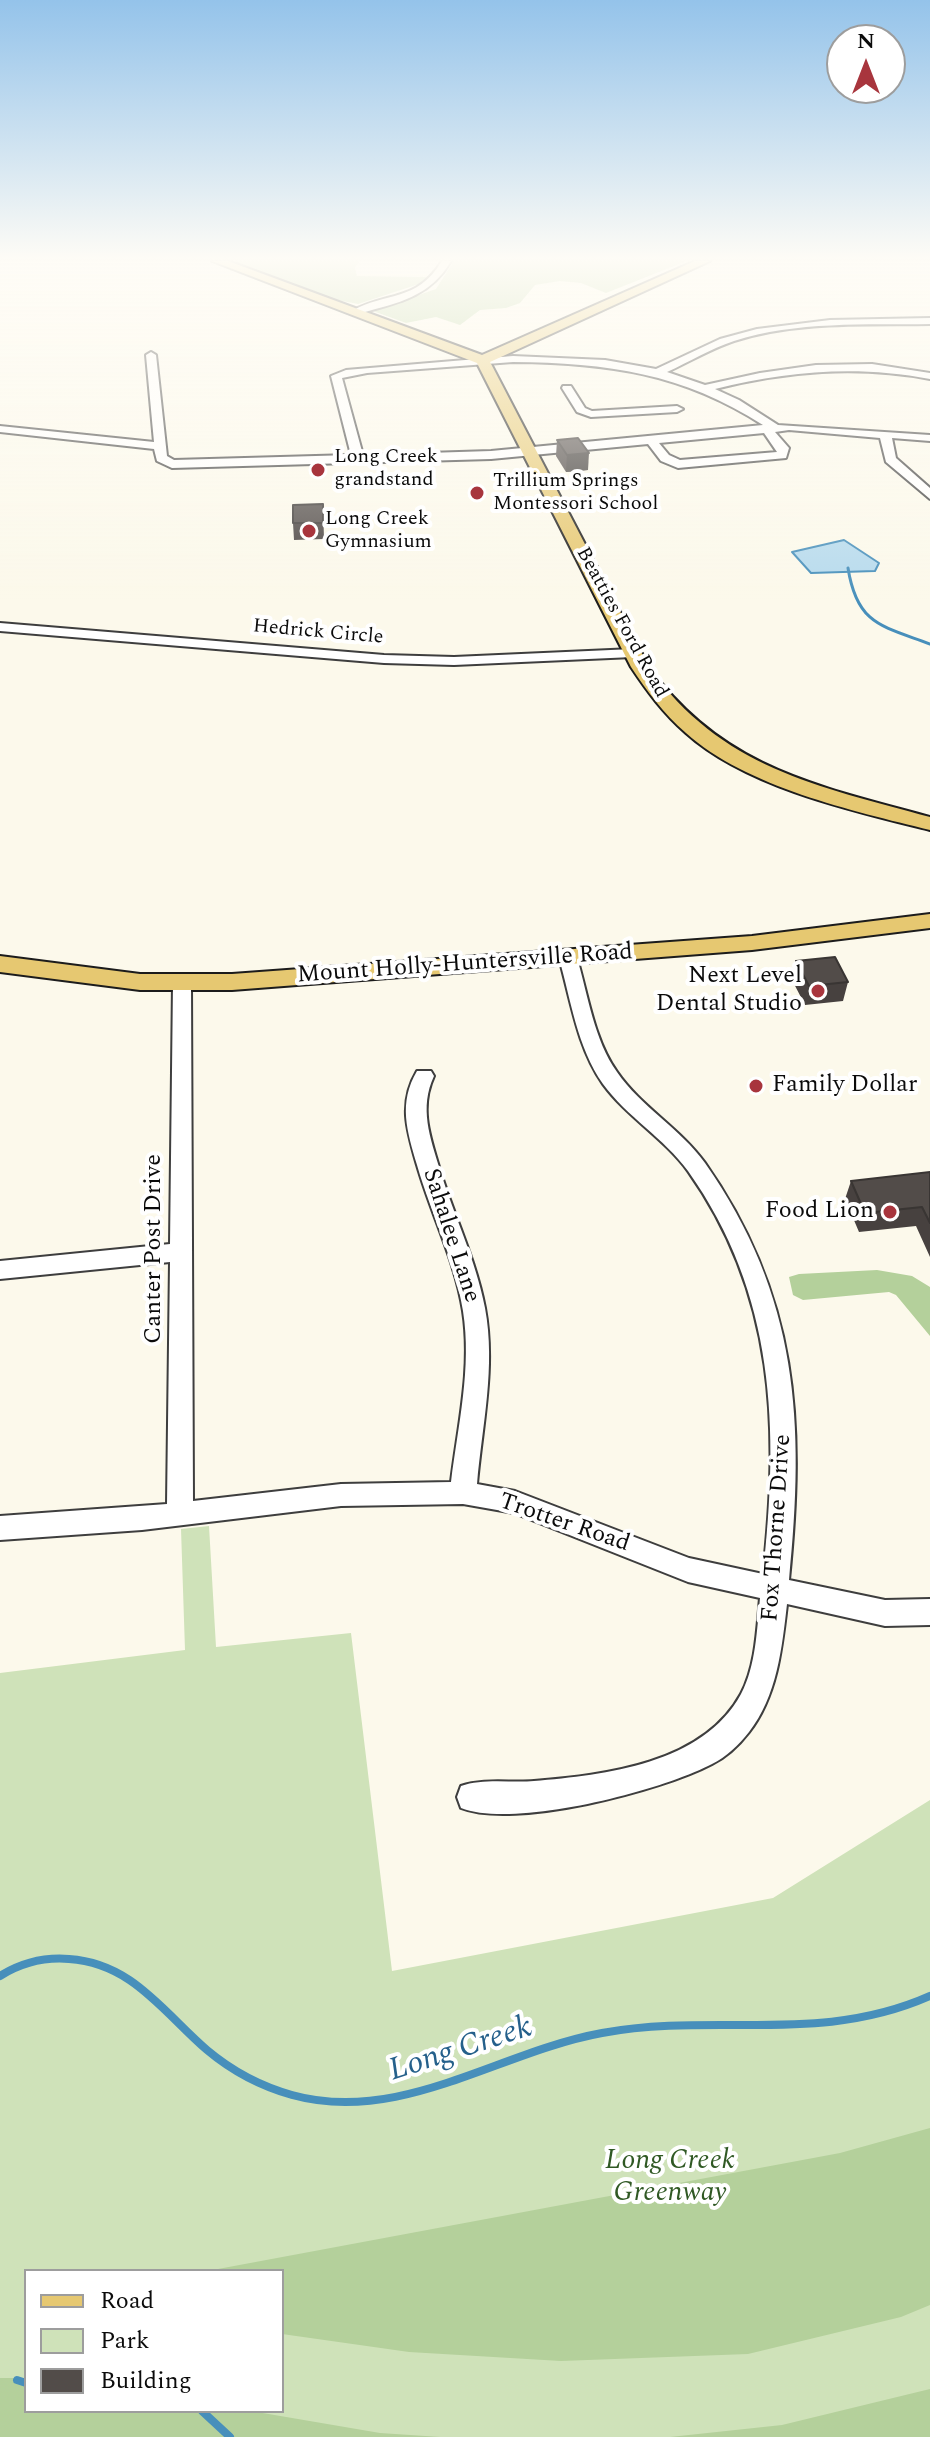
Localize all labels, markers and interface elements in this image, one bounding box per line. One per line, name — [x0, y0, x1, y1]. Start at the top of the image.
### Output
north arrow — [826, 24, 906, 104]
text: N — [857, 25, 875, 58]
place label: Long Creek grandstand — [334, 446, 438, 493]
marker: Long Creek grandstand — [309, 461, 327, 479]
place label: Trillium Springs Montessori School — [493, 470, 658, 517]
marker: Trillium Springs Montessori School — [468, 484, 486, 502]
place label: Long Creek Gymnasium — [325, 508, 432, 555]
marker: Long Creek Gymnasium — [300, 522, 318, 540]
street label: Beatties Ford Road — [570, 544, 672, 702]
street label: Hedrick Circle — [252, 615, 384, 651]
street label: Mount Holly-Huntersville Road — [296, 939, 634, 991]
place label: Next Level Dental Studio — [656, 963, 802, 1019]
marker: Next Level Dental Studio — [809, 982, 827, 1000]
place label: Family Dollar — [772, 1072, 918, 1100]
marker: Family Dollar — [747, 1077, 765, 1095]
street label: Canter Post Drive — [141, 1154, 169, 1344]
street label: Sahalee Lane — [415, 1165, 485, 1307]
place label: Food Lion — [765, 1198, 874, 1226]
marker: Food Lion — [881, 1203, 899, 1221]
street label: Fox Thorne Drive — [757, 1433, 799, 1623]
street label: Trotter Road — [495, 1488, 633, 1560]
water label: Long Creek — [385, 2010, 537, 2092]
park label: Long Creek Greenway — [605, 2146, 735, 2212]
legend — [24, 2269, 284, 2413]
text: Road — [100, 2283, 154, 2319]
text: Park — [100, 2323, 150, 2359]
text: Building — [100, 2363, 192, 2399]

